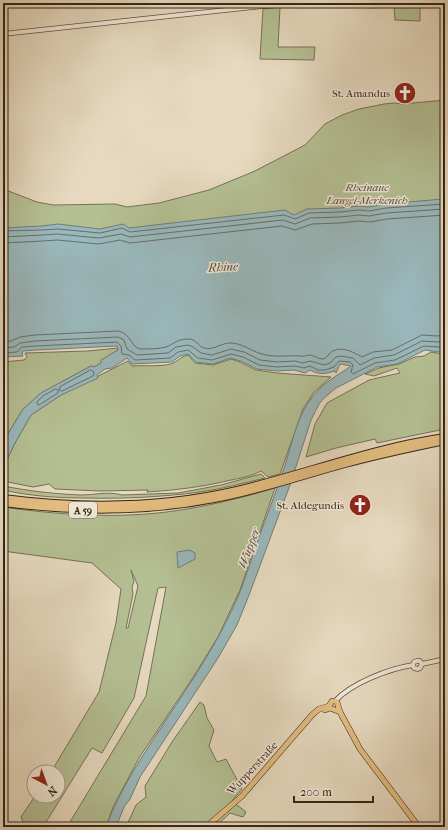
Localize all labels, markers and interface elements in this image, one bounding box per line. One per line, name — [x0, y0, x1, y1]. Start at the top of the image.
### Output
church icon: St. Amandus — [392, 80, 418, 106]
place label: St. Amandus — [332, 87, 390, 100]
park label: Rheinaue Langel-Merkenich — [325, 181, 408, 207]
water label: Rhine — [207, 259, 239, 275]
church icon: St. Aldegundis — [347, 492, 373, 518]
place label: St. Aldegundis — [276, 499, 344, 512]
road number: A 59 — [69, 502, 97, 518]
water label: Wupper — [235, 524, 263, 570]
street label: Wupperstraße — [224, 739, 281, 798]
north arrow — [26, 764, 66, 804]
scale bar — [294, 778, 373, 804]
text: N — [44, 784, 60, 799]
text: 200 m — [300, 785, 332, 799]

